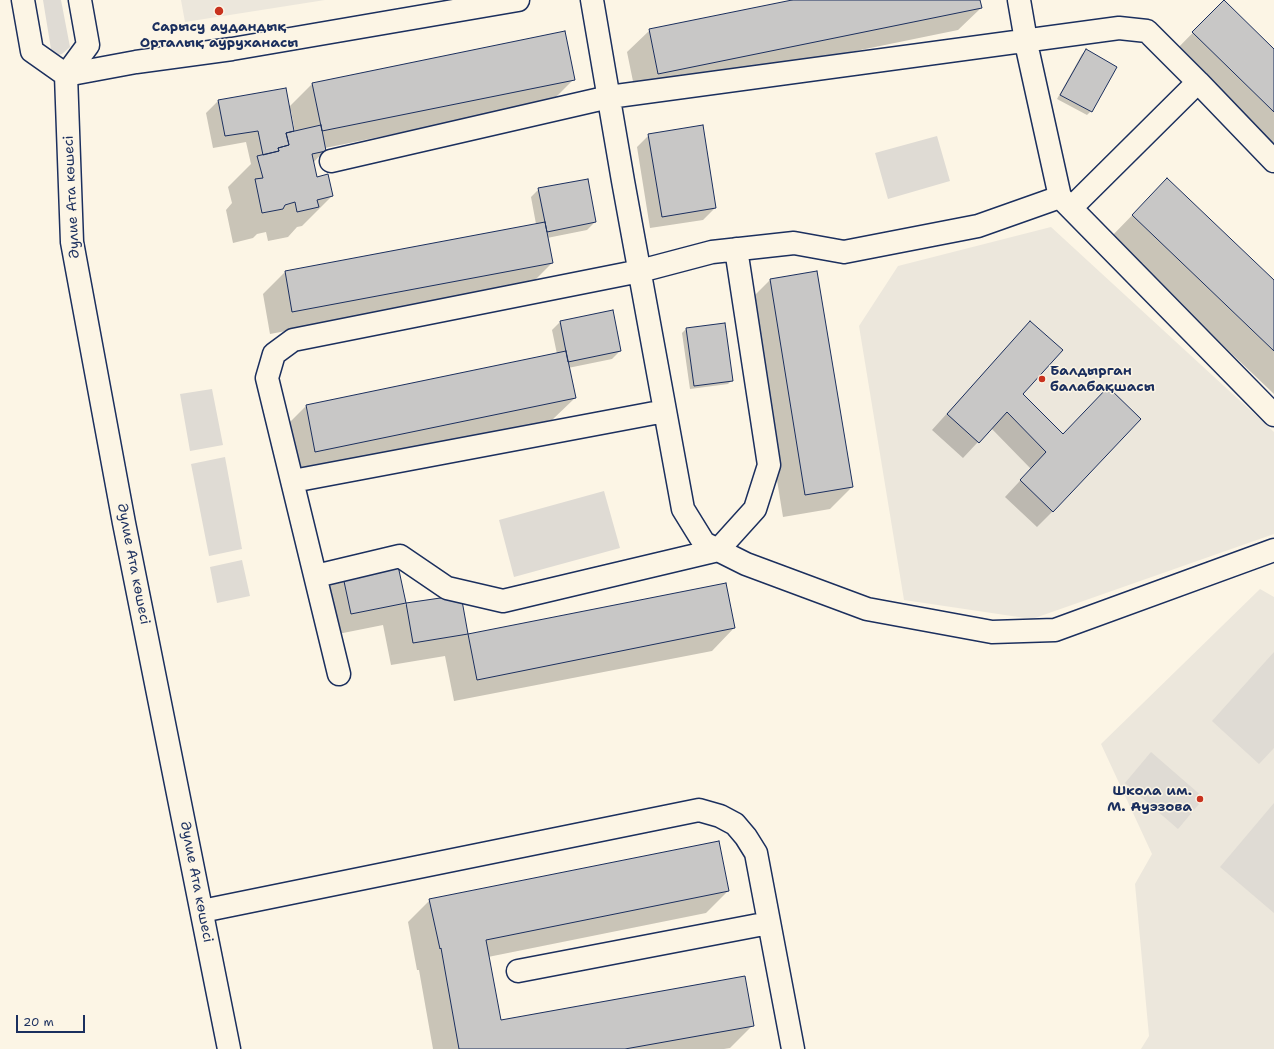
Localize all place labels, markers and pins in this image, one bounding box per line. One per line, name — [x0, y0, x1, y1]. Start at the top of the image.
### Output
marker: Сарысу аудандық Орталық ауруханасы — [213, 5, 225, 17]
place label: Сарысу аудандық Орталық ауруханасы — [140, 19, 298, 52]
place label: Балдырган балабақшасы — [1050, 363, 1155, 396]
marker: Балдырган балабақшасы — [1037, 374, 1047, 384]
place label: Школа им. М. Ауэзова — [1107, 783, 1192, 816]
marker: Школа им. М. Ауэзова — [1195, 794, 1205, 804]

